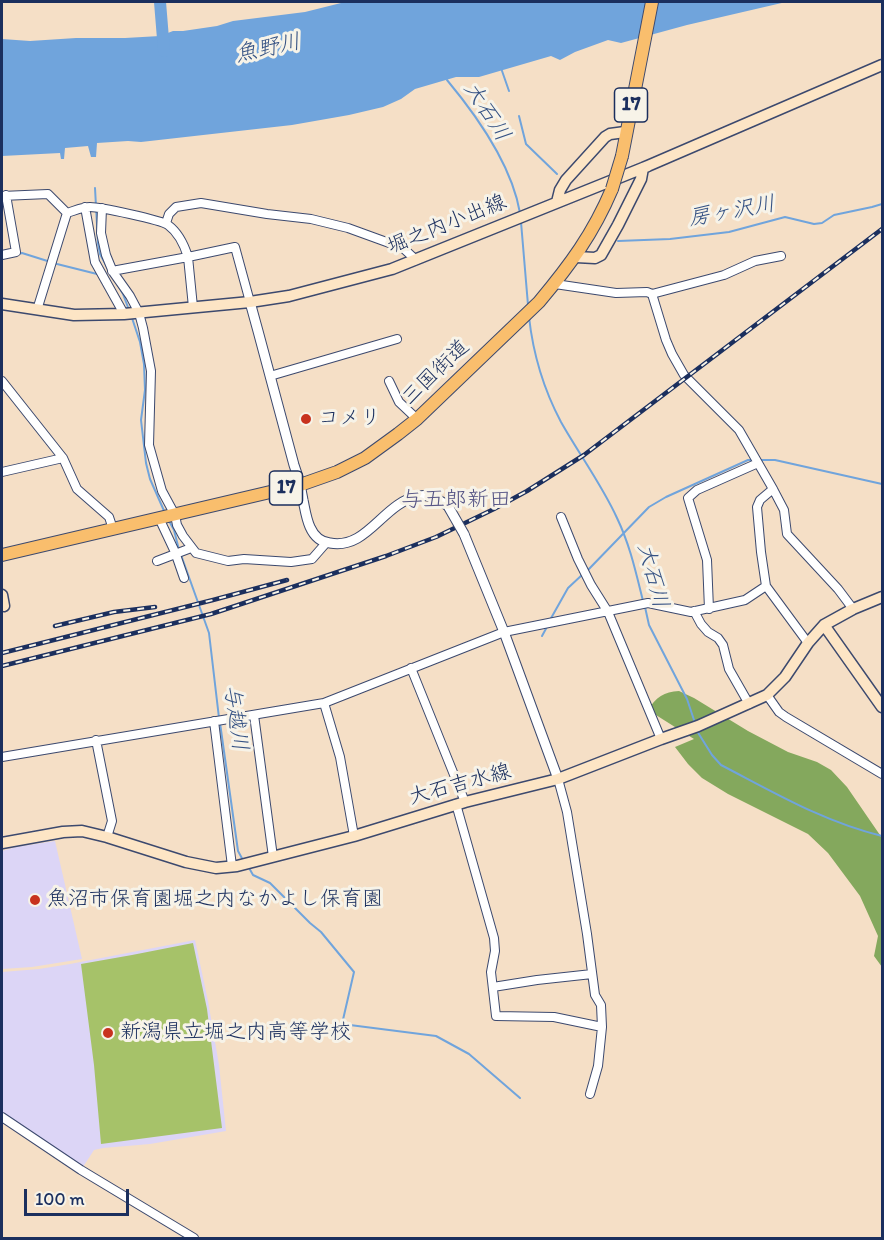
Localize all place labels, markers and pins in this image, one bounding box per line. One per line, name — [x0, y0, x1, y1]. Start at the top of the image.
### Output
place label: コメリ — [318, 406, 381, 432]
marker: コメリ — [299, 412, 313, 426]
place label: 魚沼市保育園堀之内なかよし保育園 — [47, 887, 383, 913]
marker: 魚沼市保育園堀之内なかよし保育園 — [28, 893, 42, 907]
place label: 新潟県立堀之内高等学校 — [120, 1020, 351, 1046]
marker: 新潟県立堀之内高等学校 — [101, 1026, 115, 1040]

